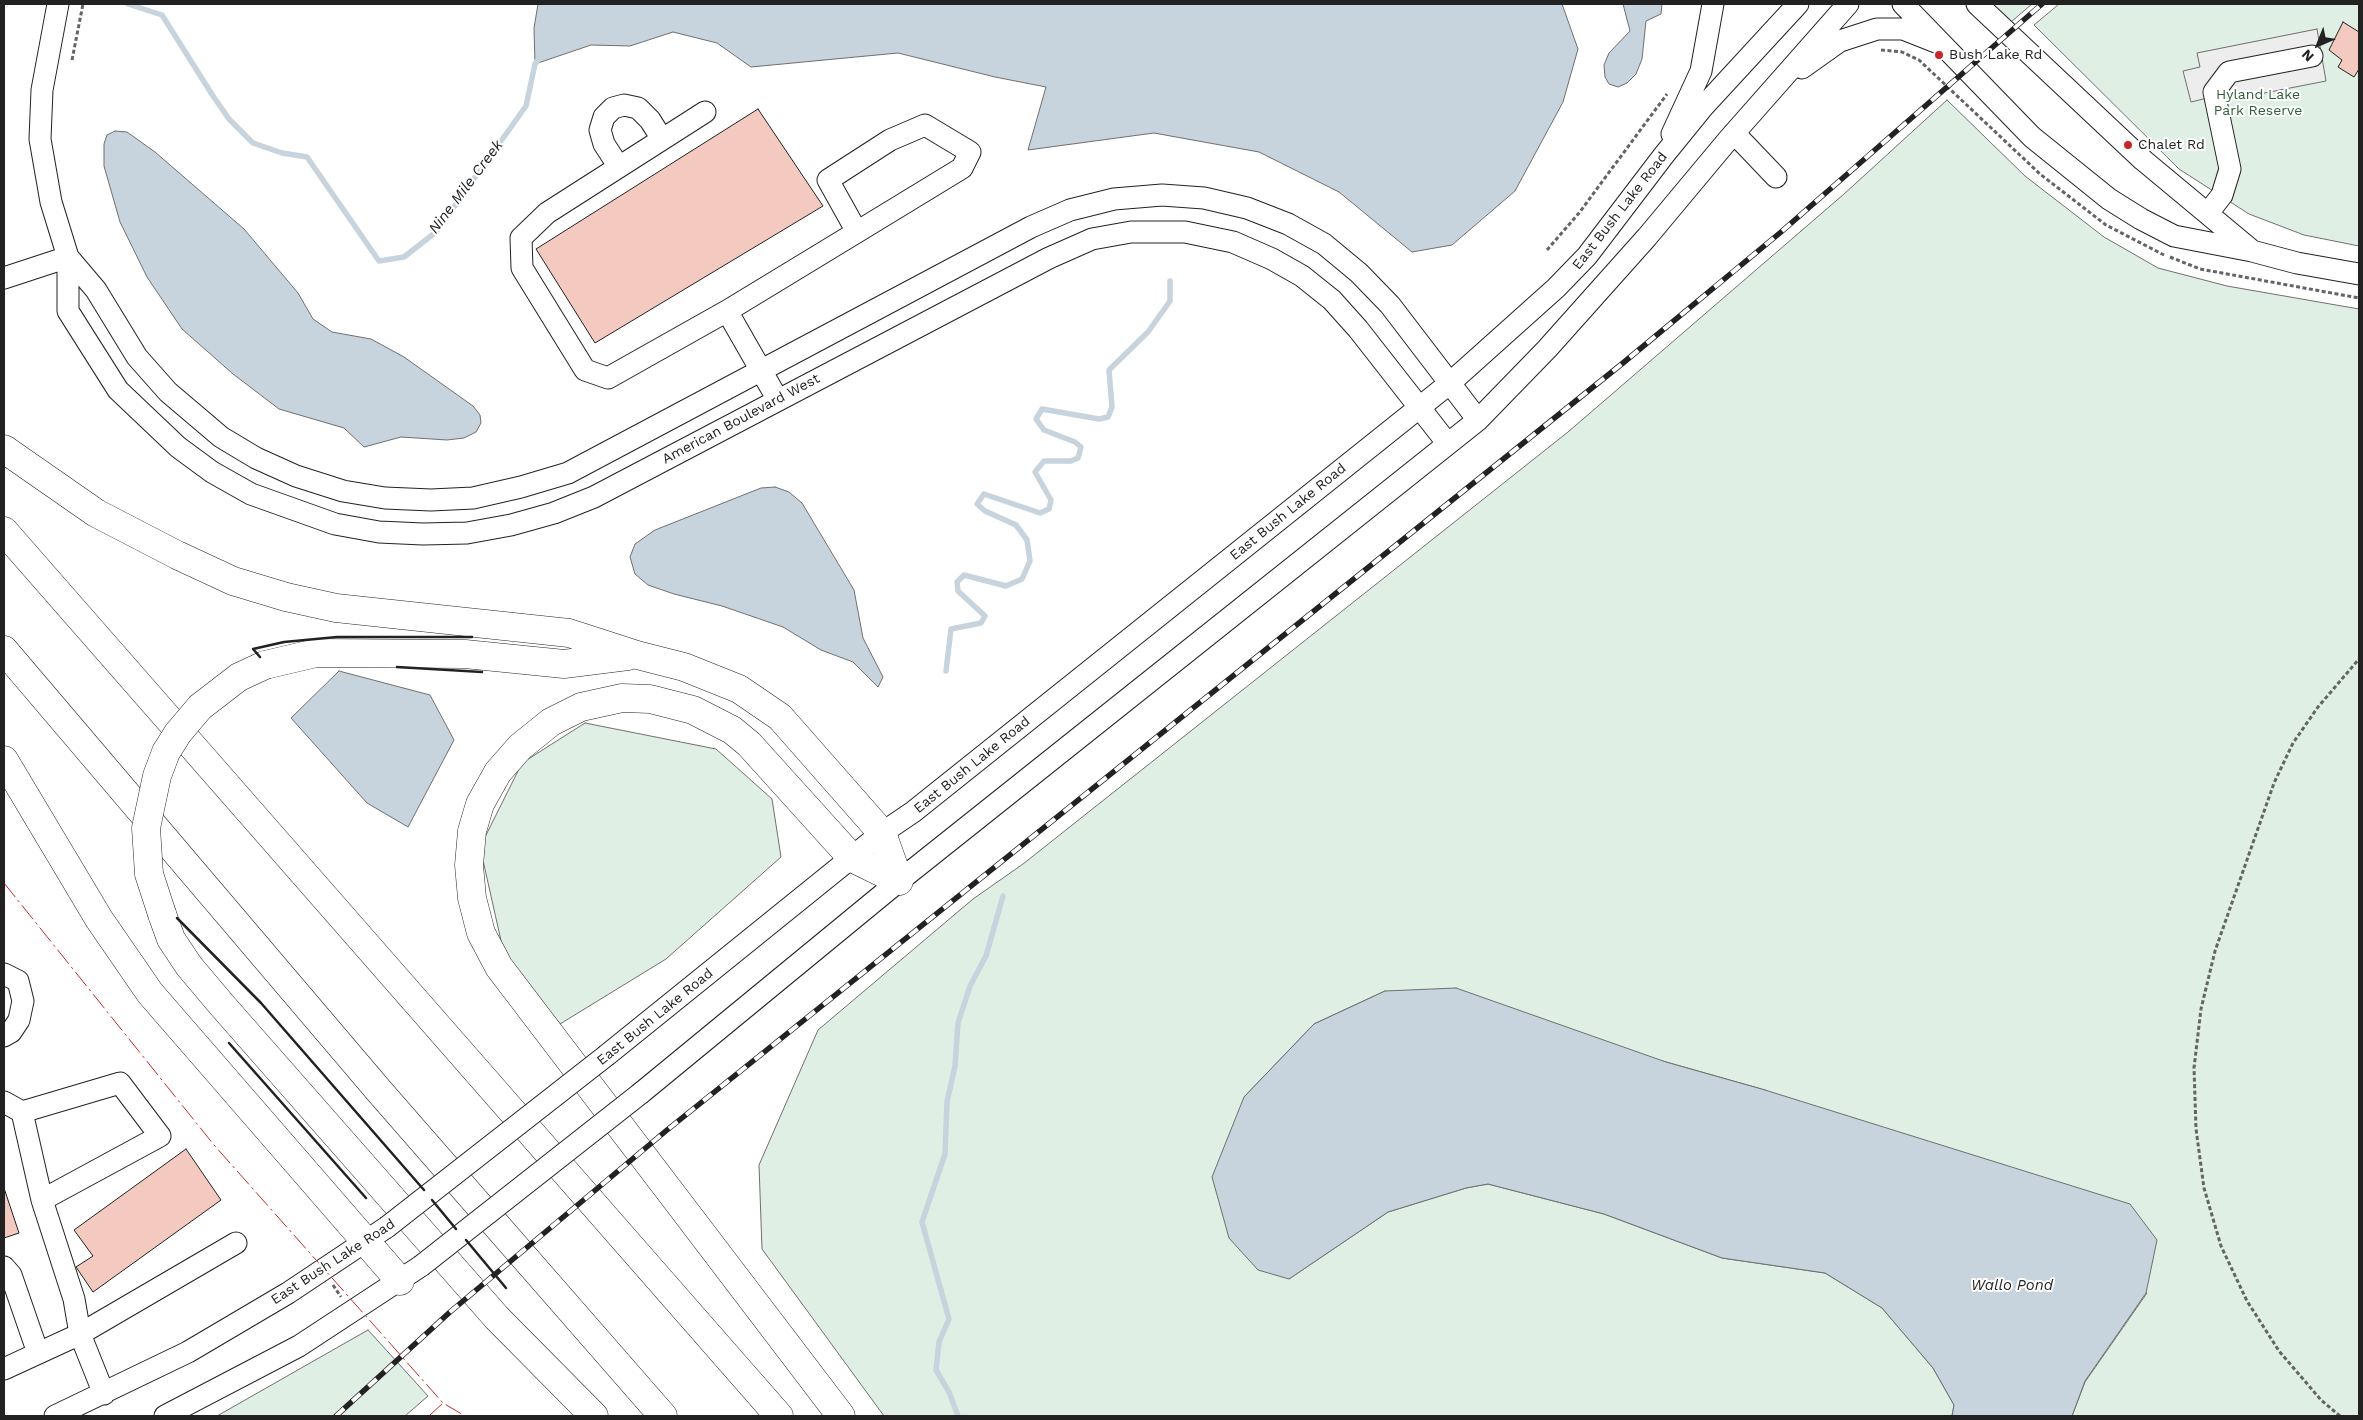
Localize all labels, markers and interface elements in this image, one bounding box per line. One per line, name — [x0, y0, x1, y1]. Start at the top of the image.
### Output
north arrow — [2293, 20, 2343, 70]
text: N — [2298, 46, 2317, 65]
place label: Bush Lake Rd — [1949, 47, 2042, 63]
marker: Bush Lake Rd — [1933, 49, 1945, 61]
park label: Hyland Lake Park Reserve — [2214, 87, 2302, 120]
water label: Nine Mile Creek — [425, 137, 507, 237]
place label: Chalet Rd — [2138, 137, 2205, 153]
marker: Chalet Rd — [2122, 139, 2134, 151]
street label: East Bush Lake Road — [1569, 149, 1671, 273]
street label: American Boulevard West — [659, 370, 823, 468]
street label: East Bush Lake Road — [1227, 460, 1349, 564]
street label: East Bush Lake Road — [911, 713, 1033, 817]
street label: East Bush Lake Road — [594, 965, 716, 1069]
street label: East Bush Lake Road — [268, 1216, 398, 1308]
water label: Wallo Pond — [1971, 1277, 2053, 1295]

